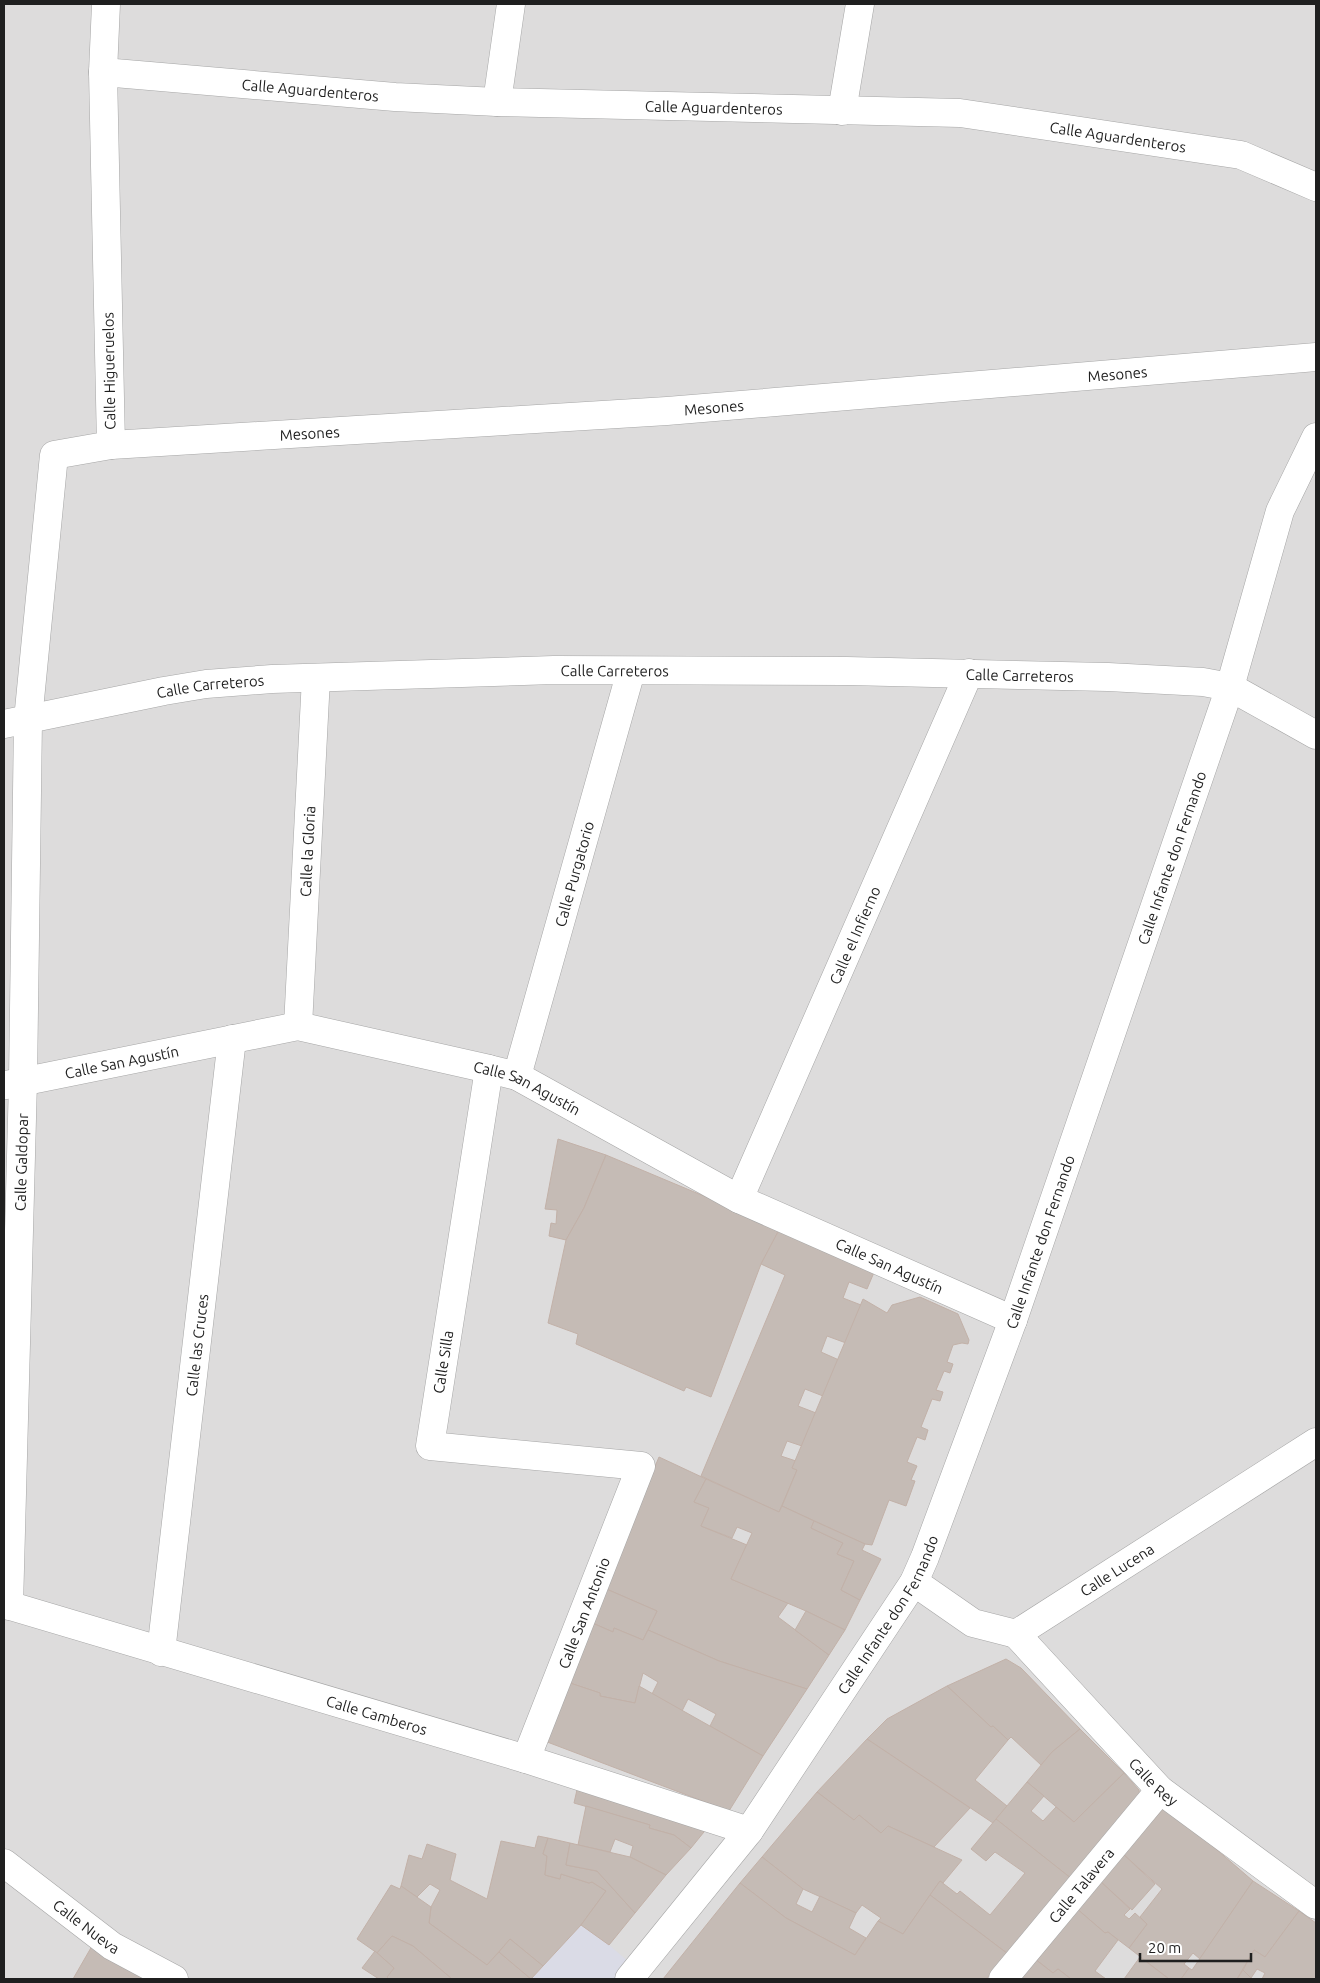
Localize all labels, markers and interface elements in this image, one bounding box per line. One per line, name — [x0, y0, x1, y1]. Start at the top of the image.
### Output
street label: Calle Aguardenteros — [241, 75, 380, 104]
street label: Calle Aguardenteros — [645, 97, 783, 117]
street label: Calle Aguardenteros — [1049, 118, 1187, 155]
street label: Calle Higueruelos — [99, 312, 119, 430]
street label: Mesones — [1087, 363, 1148, 384]
street label: Mesones — [683, 396, 744, 418]
street label: Mesones — [279, 423, 340, 443]
street label: Calle Carreteros — [561, 662, 669, 679]
street label: Calle Carreteros — [965, 665, 1074, 685]
street label: Calle Carreteros — [155, 671, 265, 701]
street label: Calle Infante don Fernando — [1134, 769, 1209, 947]
street label: Calle la Gloria — [296, 805, 318, 897]
street label: Calle Purgatorio — [551, 819, 597, 929]
street label: Calle el Infierno — [825, 883, 883, 987]
street label: Calle San Agustín — [63, 1042, 180, 1081]
street label: Calle San Agustín — [472, 1057, 584, 1118]
street label: Calle Galdopar — [11, 1113, 31, 1211]
street label: Calle Infante don Fernando — [1002, 1153, 1077, 1331]
street label: Calle San Agustín — [833, 1234, 946, 1297]
street label: Calle las Cruces — [182, 1293, 211, 1397]
street label: Calle Silla — [430, 1329, 456, 1395]
street label: Calle Infante don Fernando — [834, 1533, 941, 1697]
street label: Calle Lucena — [1077, 1540, 1157, 1599]
street label: Calle San Antonio — [555, 1555, 613, 1671]
street label: Calle Camberos — [324, 1692, 429, 1738]
street label: Calle Rey — [1126, 1754, 1181, 1809]
street label: Calle Talavera — [1045, 1844, 1117, 1926]
street label: Calle Nueva — [50, 1896, 122, 1957]
scale bar — [1140, 1930, 1251, 1962]
text: 20 m — [1148, 1939, 1181, 1956]

